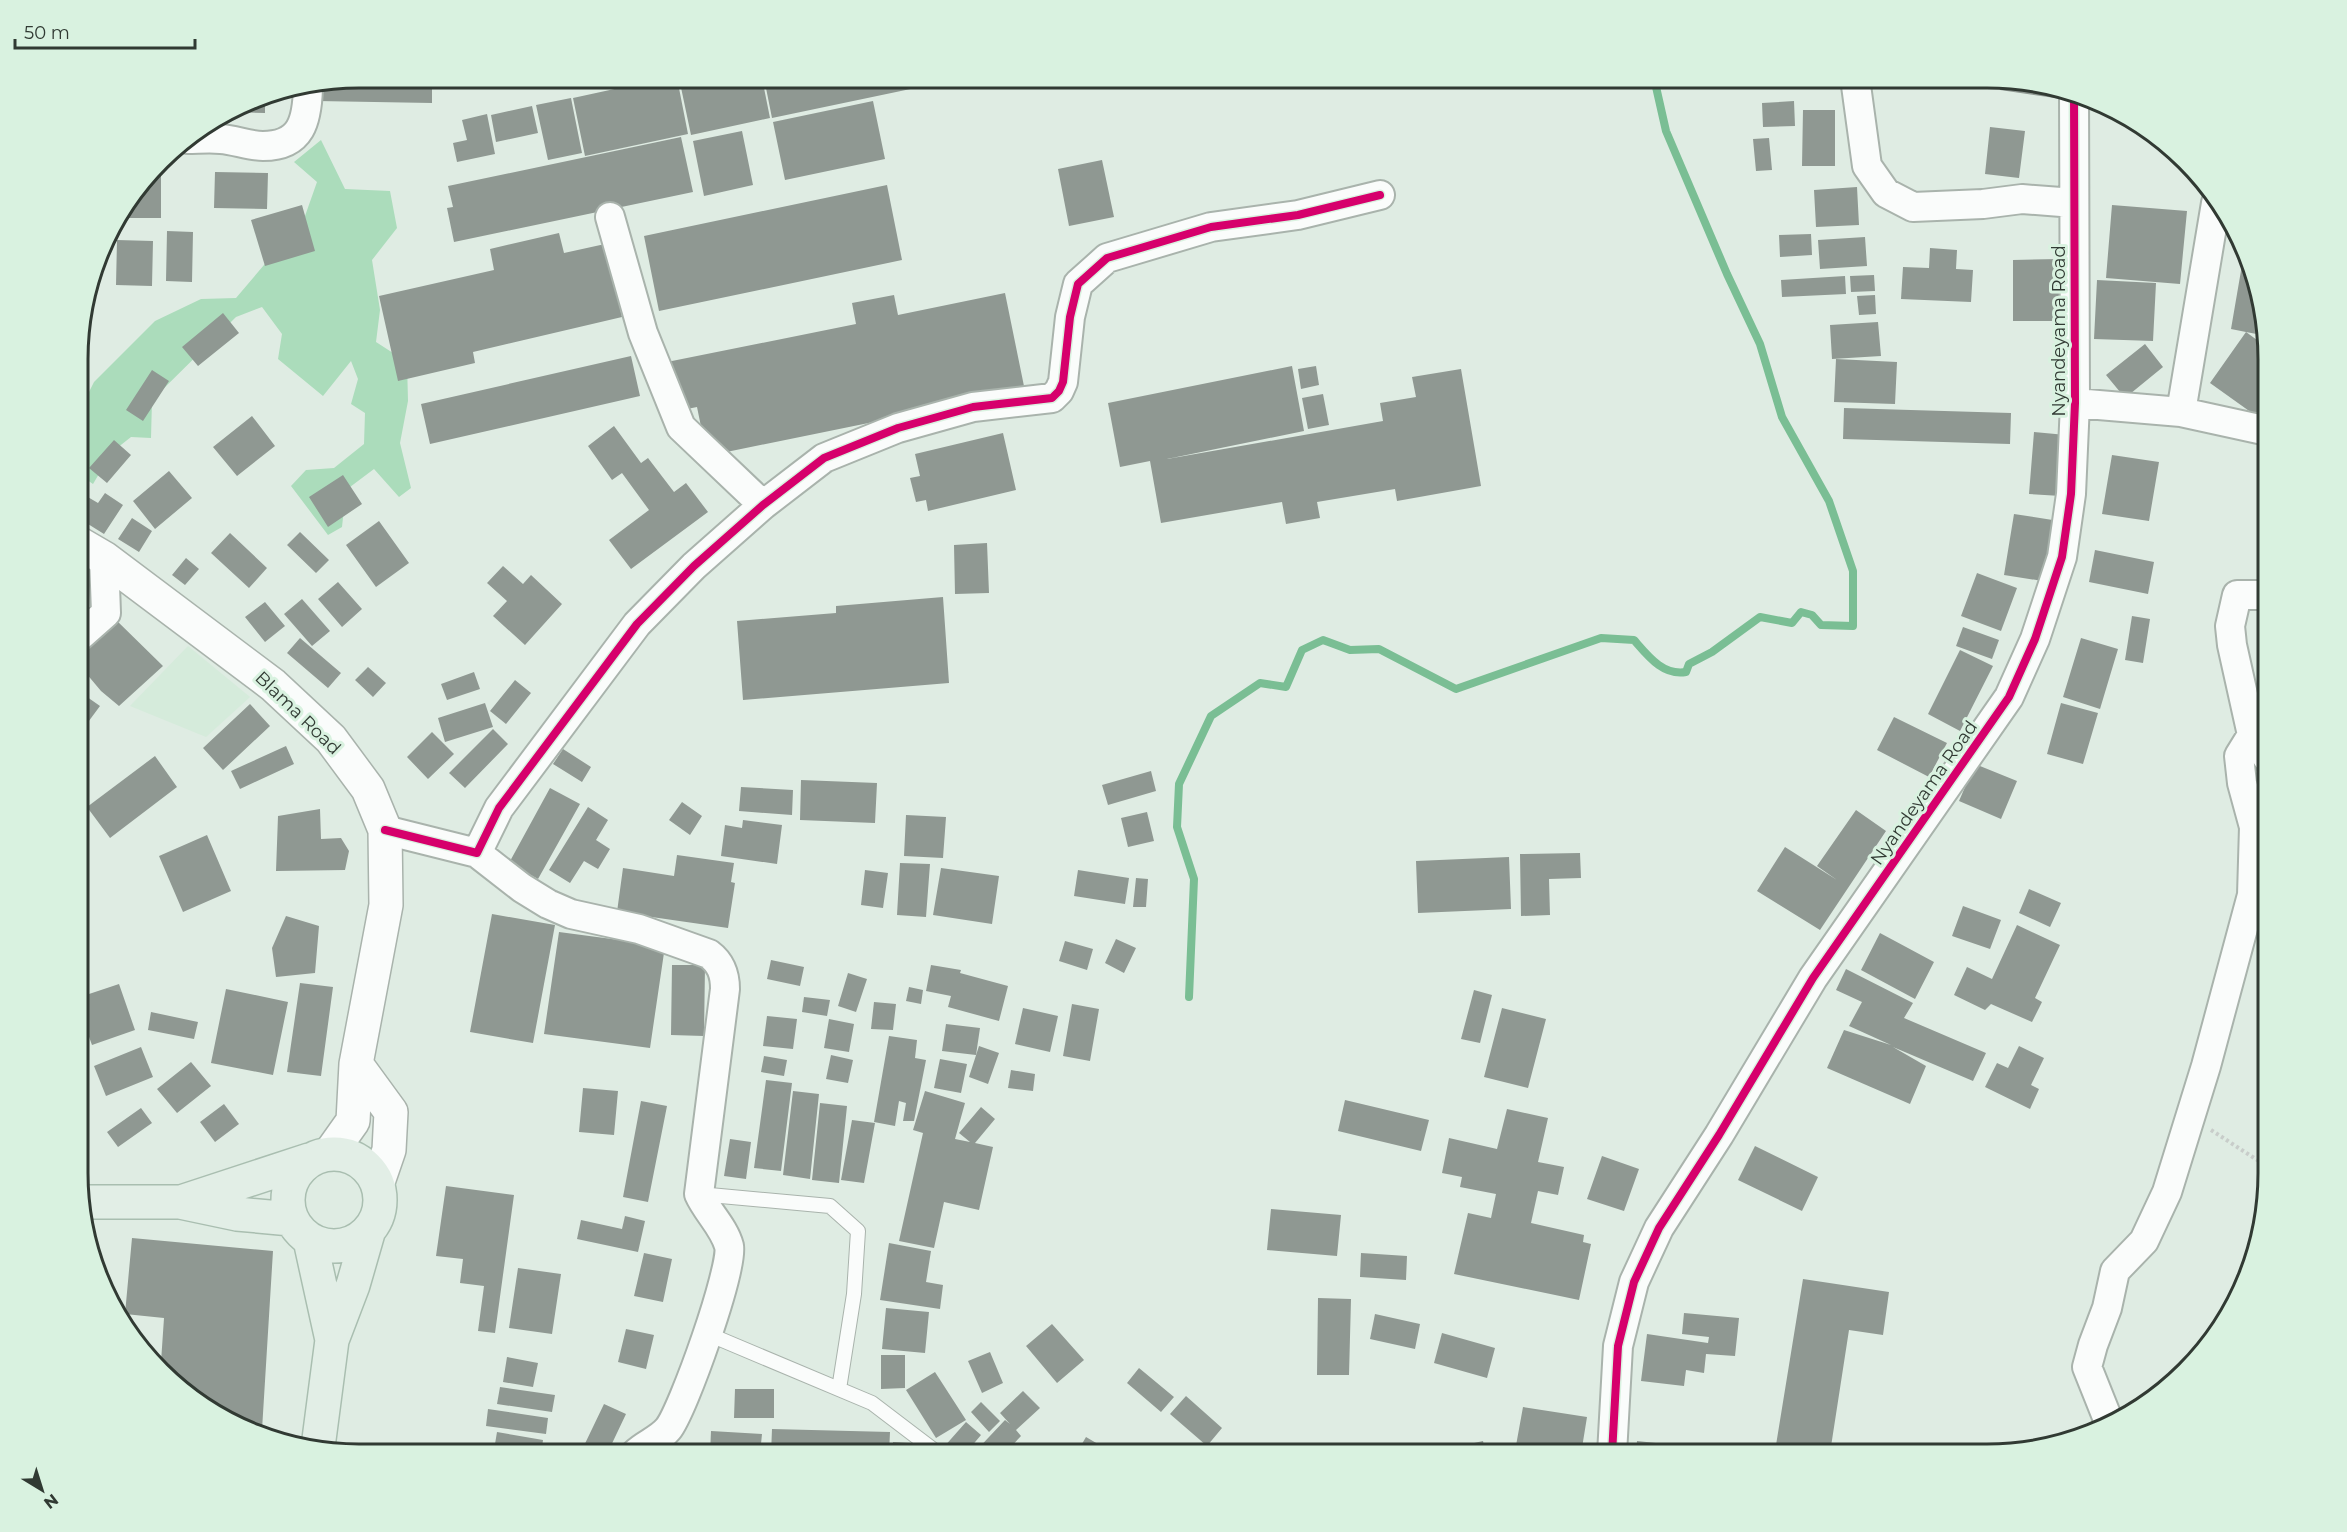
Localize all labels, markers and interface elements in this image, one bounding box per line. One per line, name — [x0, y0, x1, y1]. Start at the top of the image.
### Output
scale bar — [15, 12, 195, 50]
text: 50 m — [24, 22, 70, 44]
street label: Nyandeyama Road — [2048, 245, 2070, 417]
street label: Blama Road — [251, 667, 345, 759]
street label: Nyandeyama Road — [1866, 717, 1982, 869]
north arrow — [12, 1460, 72, 1520]
text: N — [40, 1490, 62, 1513]

